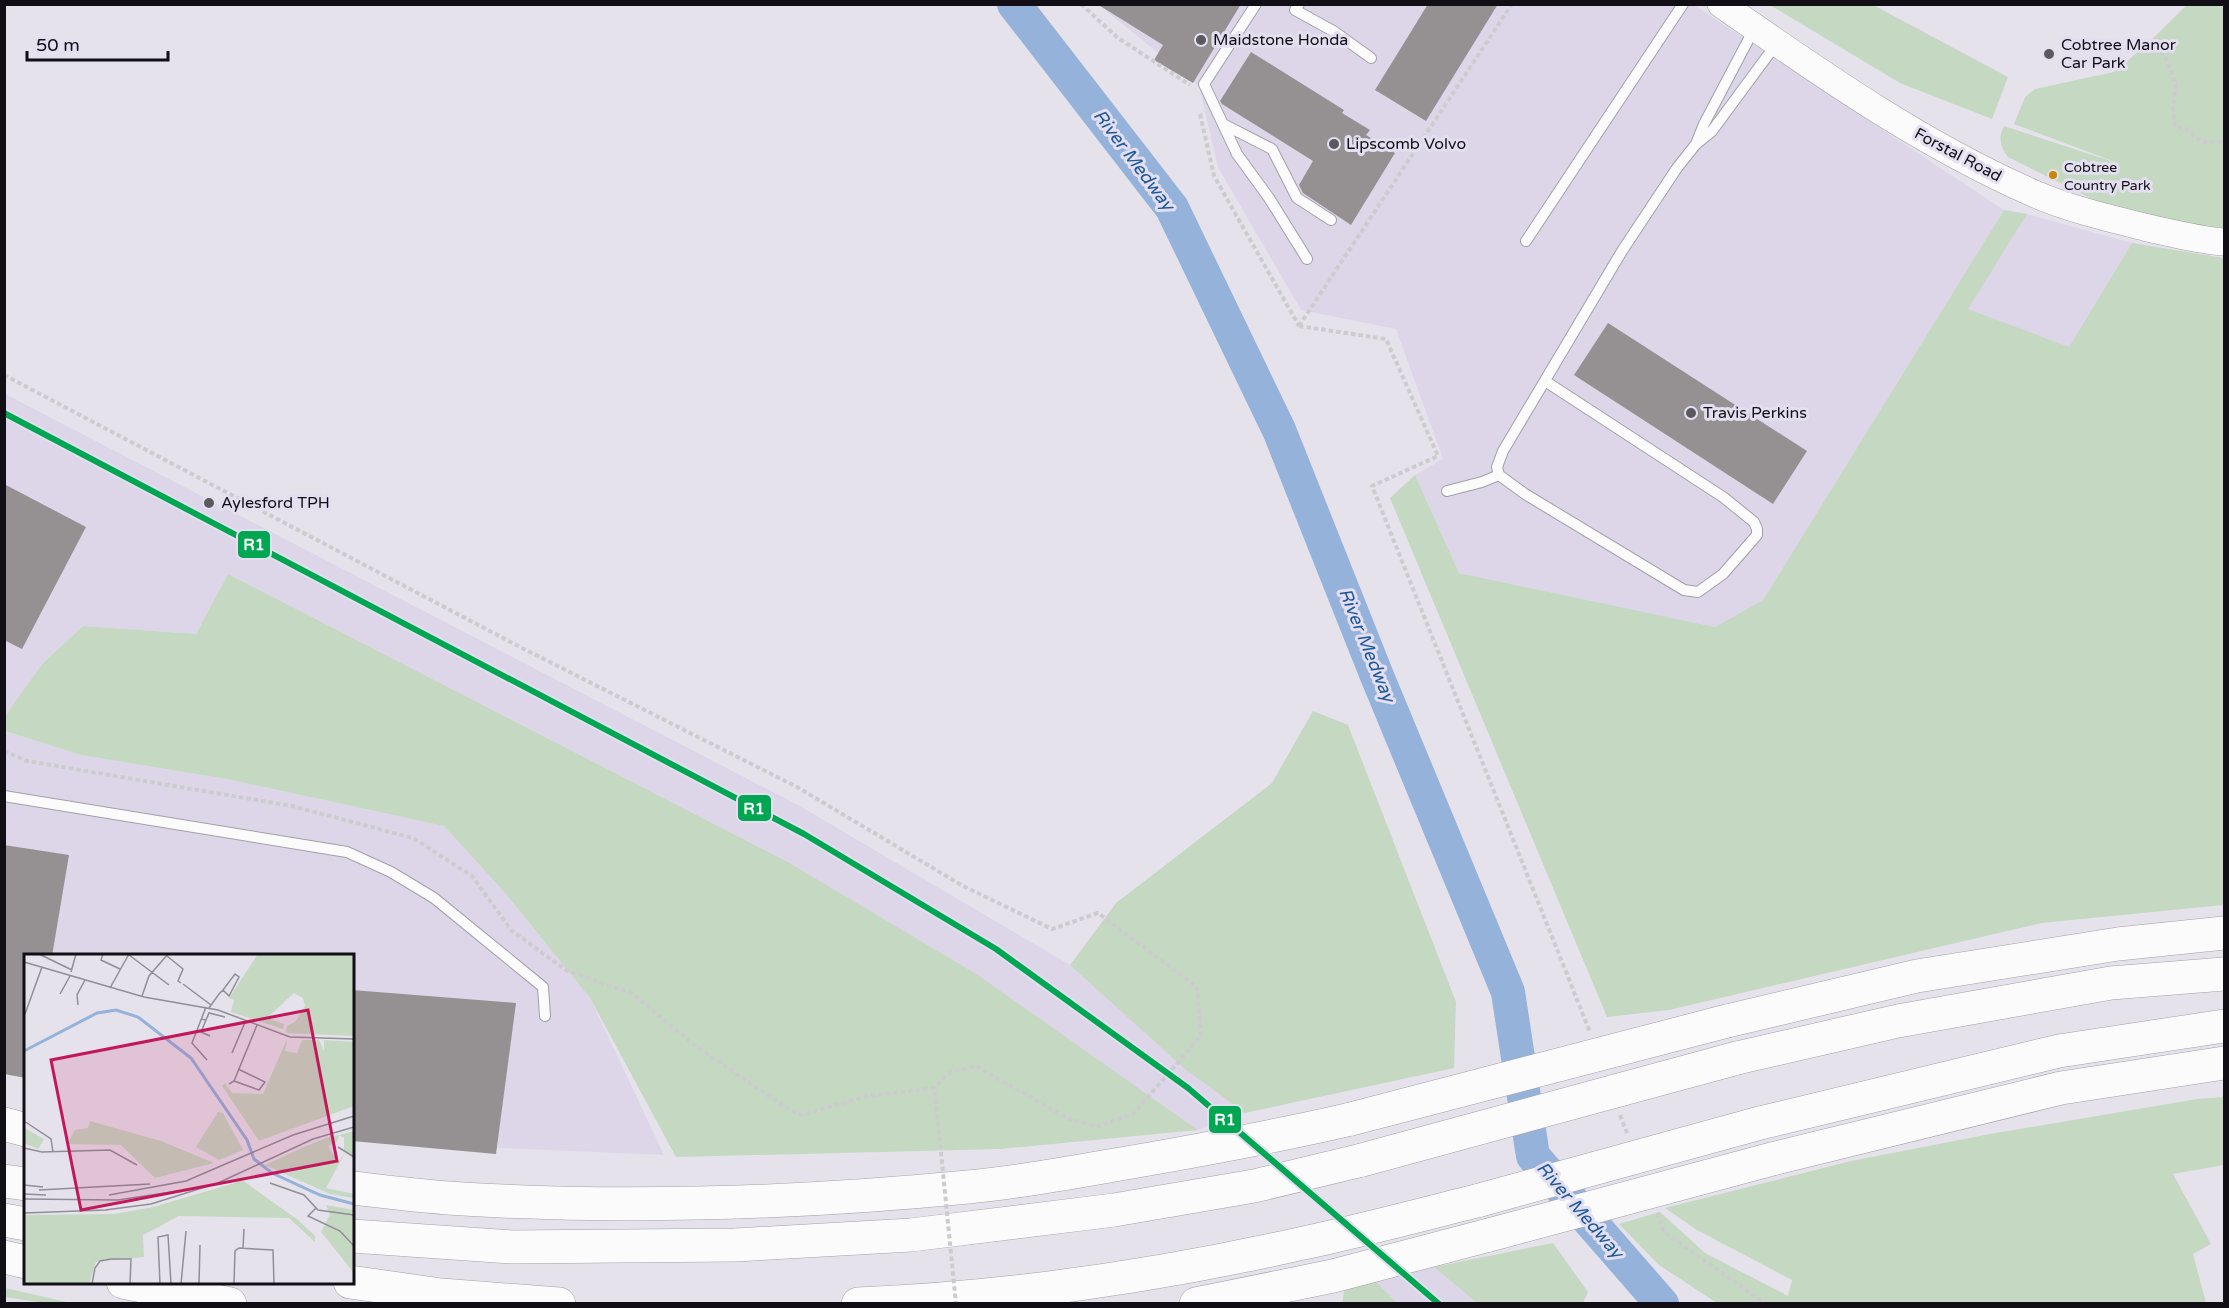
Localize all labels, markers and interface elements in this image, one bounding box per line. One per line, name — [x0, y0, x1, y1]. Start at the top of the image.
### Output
scale bar — [27, 24, 168, 62]
place label: Maidstone Honda — [1213, 30, 1348, 50]
marker: Maidstone Honda — [1194, 33, 1208, 47]
text: 50 m — [36, 34, 80, 56]
place label: Cobtree Manor Car Park — [2061, 35, 2177, 73]
marker: Cobtree Manor Car Park — [2042, 47, 2056, 61]
water label: River Medway — [1089, 105, 1181, 217]
street label: Forstal Road — [1911, 124, 2005, 186]
place label: Lipscomb Volvo — [1346, 134, 1466, 154]
marker: Lipscomb Volvo — [1327, 137, 1341, 151]
place label: Cobtree Country Park — [2064, 159, 2151, 194]
marker: Cobtree Country Park — [2047, 169, 2059, 181]
place label: Travis Perkins — [1703, 403, 1807, 423]
marker: Travis Perkins — [1684, 406, 1698, 420]
place label: Aylesford TPH — [221, 493, 330, 513]
marker: Aylesford TPH — [202, 496, 216, 510]
line badge: R1 — [237, 530, 271, 559]
text: R1 — [243, 535, 265, 555]
water label: River Medway — [1334, 585, 1401, 707]
line badge: R1 — [737, 794, 772, 822]
text: R1 — [743, 799, 765, 819]
inset map — [24, 954, 354, 1284]
line badge: R1 — [1208, 1105, 1242, 1134]
text: R1 — [1214, 1110, 1236, 1130]
water label: River Medway — [1532, 1157, 1629, 1265]

